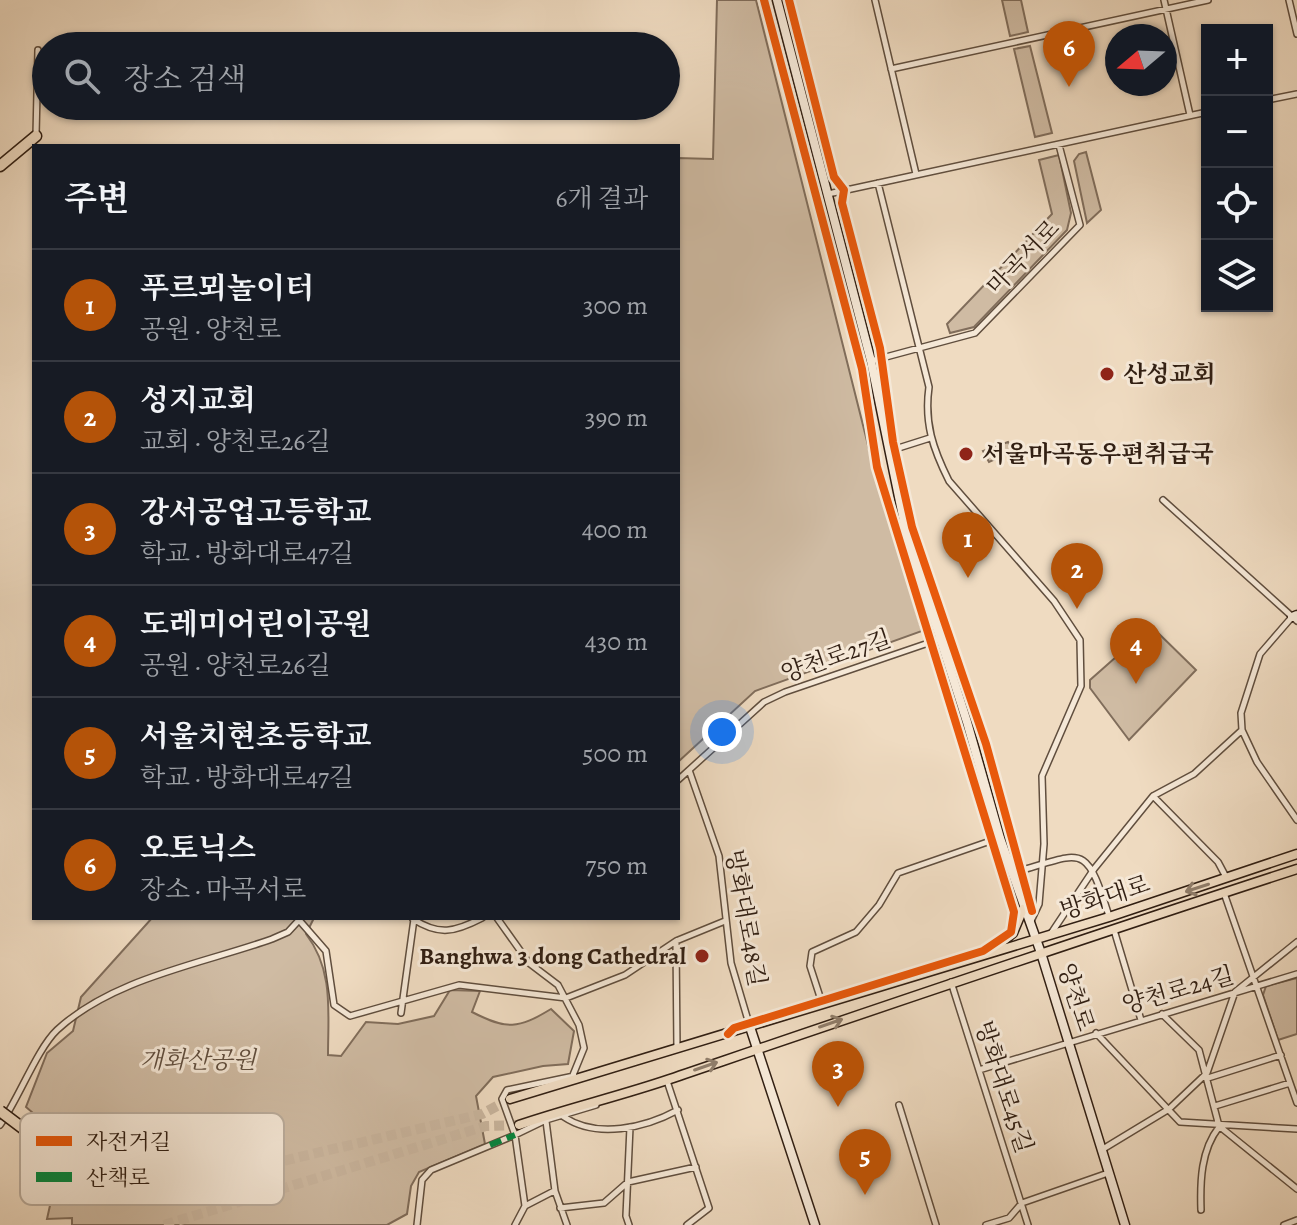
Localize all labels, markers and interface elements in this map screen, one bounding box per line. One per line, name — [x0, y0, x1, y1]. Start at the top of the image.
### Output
pin: 6 — [1043, 21, 1095, 87]
north arrow — [1105, 24, 1177, 96]
map controls — [1201, 24, 1273, 312]
button: + — [1201, 24, 1273, 96]
search box — [32, 32, 680, 120]
icon: search — [60, 54, 104, 98]
text: 장소 검색 — [124, 59, 246, 99]
button: − — [1201, 96, 1273, 168]
button: locate — [1201, 168, 1273, 240]
text: 주변 — [64, 175, 130, 222]
text: 6개 결과 — [555, 181, 648, 216]
street label: 마곡서로 — [979, 213, 1067, 301]
button: layers — [1201, 240, 1273, 312]
text: 푸르뫼놀이터 — [140, 268, 314, 308]
text: 1 — [85, 288, 95, 323]
text: 300 m — [583, 288, 648, 323]
text: 공원 · 양천로 — [140, 312, 281, 347]
place label: 산성교회 — [1123, 358, 1216, 390]
marker: 산성교회 — [1098, 365, 1116, 383]
text: 성지교회 — [140, 380, 256, 420]
text: 2 — [84, 400, 96, 435]
text: 390 m — [585, 400, 648, 435]
text: 교회 · 양천로26길 — [140, 424, 331, 459]
place label: 서울마곡동우편취급국 — [982, 438, 1214, 470]
marker: 서울마곡동우편취급국 — [957, 445, 975, 463]
text: 강서공업고등학교 — [140, 492, 372, 532]
text: 3 — [84, 512, 96, 547]
text: 400 m — [582, 512, 648, 547]
pin: 1 — [942, 512, 994, 578]
text: 학교 · 방화대로47길 — [140, 536, 354, 571]
pin: 2 — [1051, 543, 1103, 609]
text: 도레미어린이공원 — [140, 604, 372, 644]
pin: 4 — [1110, 618, 1162, 684]
street label: 양천로27길 — [777, 622, 895, 690]
text: 4 — [84, 624, 96, 659]
text: 430 m — [585, 624, 648, 659]
text: 공원 · 양천로26길 — [140, 648, 331, 683]
your location — [702, 712, 742, 752]
text: 서울치현초등학교 — [140, 716, 372, 756]
text: 5 — [84, 736, 96, 771]
text: 500 m — [582, 736, 648, 771]
text: 학교 · 방화대로47길 — [140, 760, 354, 795]
text: 오토닉스 — [140, 828, 256, 868]
street label: 방화대로48길 — [718, 847, 774, 989]
text: 6 — [84, 848, 96, 883]
text: 750 m — [585, 848, 648, 883]
street label: 방화대로 — [1056, 867, 1154, 927]
text: 장소 · 마곡서로 — [140, 872, 306, 907]
one-way arrow — [1184, 882, 1209, 897]
place label: Banghwa 3 dong Cathedral — [419, 940, 687, 972]
marker: Banghwa 3 dong Cathedral — [693, 947, 711, 965]
street label: 양천로 — [1050, 959, 1102, 1035]
street label: 양천로24길 — [1118, 959, 1238, 1021]
one-way arrow — [818, 1015, 843, 1030]
street label: 방화대로45길 — [968, 1017, 1040, 1157]
pin: 3 — [812, 1041, 864, 1107]
park label: 개화산공원 — [140, 1044, 258, 1076]
one-way arrow — [693, 1058, 718, 1073]
legend — [20, 1113, 284, 1205]
text: 자전거길 — [86, 1127, 171, 1157]
pin: 5 — [839, 1129, 891, 1195]
text: 산책로 — [86, 1163, 150, 1193]

